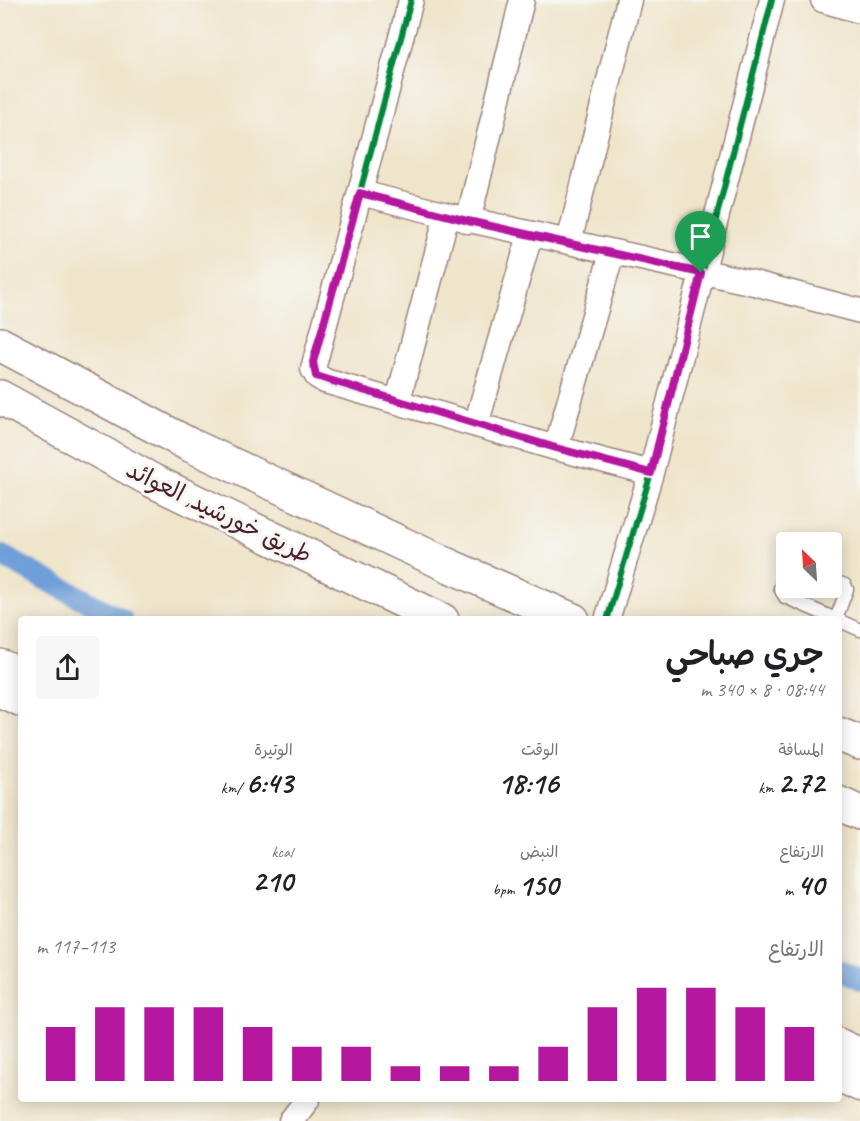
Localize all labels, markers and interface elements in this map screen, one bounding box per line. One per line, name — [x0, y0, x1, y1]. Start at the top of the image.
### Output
pin — [675, 211, 726, 273]
icon: arrive — [684, 220, 717, 253]
street label: طريق خورشيد, العوائد — [121, 454, 317, 571]
north arrow — [776, 532, 842, 598]
map controls — [776, 532, 842, 598]
text: جري صباحي — [665, 633, 824, 675]
button: share — [36, 636, 99, 699]
text: 08:44 · 8 × 340 m — [700, 677, 824, 702]
text: الوتيرة — [254, 740, 293, 760]
text: الوقت — [521, 740, 558, 760]
text: المسافة — [778, 740, 824, 760]
text: 6:43 — [246, 764, 293, 802]
text: 18:16 — [498, 764, 558, 802]
text: 2.72 — [778, 764, 824, 802]
text: /km — [221, 778, 246, 798]
text: km — [758, 778, 778, 798]
text: kcal — [272, 842, 293, 862]
text: النبض — [520, 842, 558, 862]
text: الارتفاع — [779, 842, 824, 862]
text: 210 — [252, 862, 293, 900]
text: 150 — [518, 866, 558, 904]
text: 40 — [797, 866, 824, 904]
text: bpm — [492, 880, 518, 900]
text: m — [784, 880, 797, 900]
text: 113–117 m — [36, 934, 115, 959]
text: الارتفاع — [768, 937, 824, 962]

